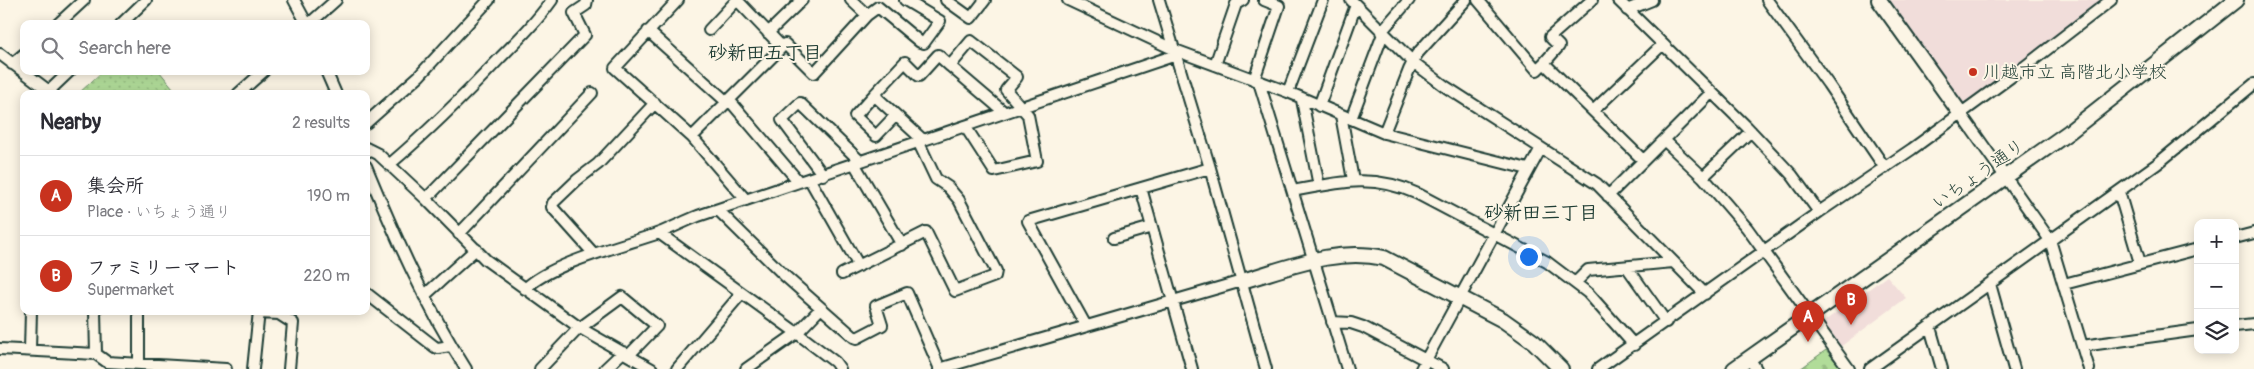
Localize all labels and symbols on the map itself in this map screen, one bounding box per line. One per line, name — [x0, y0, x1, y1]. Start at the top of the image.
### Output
district label: 砂新田五丁目 — [708, 41, 822, 65]
place label: 川越市立 高階北小学校 — [1983, 61, 2167, 84]
marker: 川越市立 高階北小学校 — [1967, 66, 1979, 78]
street label: いちょう通り — [1927, 134, 2029, 215]
district label: 砂新田三丁目 — [1484, 201, 1598, 225]
your location — [1516, 244, 1542, 270]
pin: B — [1835, 284, 1867, 325]
pin: A — [1792, 301, 1824, 342]

